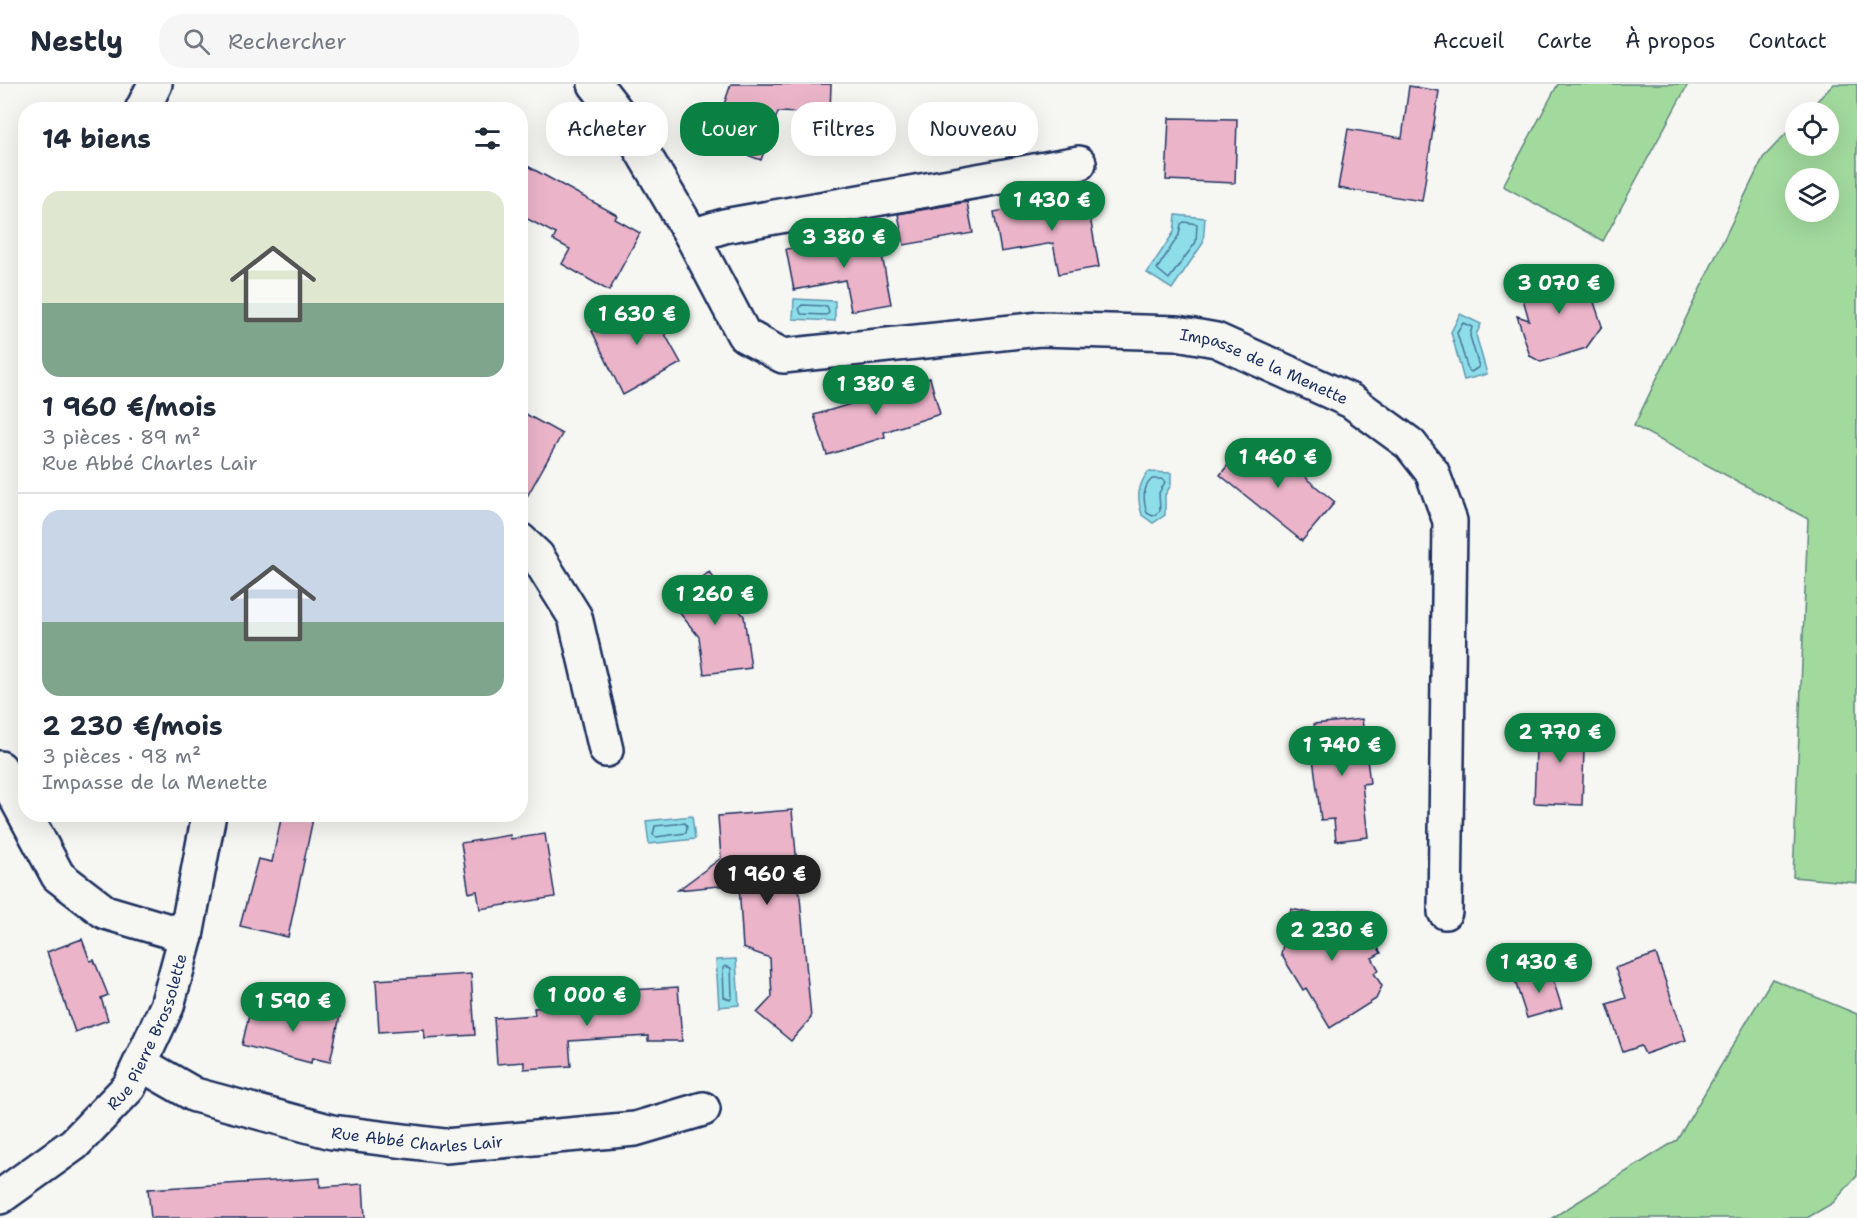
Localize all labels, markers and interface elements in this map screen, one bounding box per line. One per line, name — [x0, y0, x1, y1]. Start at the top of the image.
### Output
search box — [159, 14, 579, 68]
text: Nestly — [30, 22, 123, 60]
icon: search — [180, 25, 213, 58]
text: Rechercher — [228, 27, 347, 56]
text: Accueil — [1433, 27, 1504, 55]
text: Carte — [1537, 27, 1592, 55]
text: À propos — [1625, 27, 1715, 55]
text: Contact — [1748, 27, 1827, 55]
chip: Acheter — [546, 102, 668, 156]
chip: Louer — [680, 102, 779, 156]
chip: Filtres — [791, 102, 896, 156]
chip: Nouveau — [908, 102, 1038, 156]
map controls — [1785, 102, 1839, 222]
button: locate — [1785, 102, 1839, 156]
text: 14 biens — [42, 121, 151, 156]
icon: filters — [471, 122, 504, 155]
button: layers — [1785, 168, 1839, 222]
pin: 1 430 € — [997, 181, 1107, 232]
text: 1 430 € — [1013, 187, 1091, 213]
pin: 3 380 € — [789, 218, 899, 269]
text: 3 380 € — [802, 224, 886, 250]
icon: home — [219, 230, 327, 338]
pin: 3 070 € — [1504, 264, 1614, 315]
text: 3 070 € — [1517, 270, 1601, 296]
pin: 1 630 € — [582, 295, 692, 346]
text: 1 630 € — [598, 301, 676, 327]
street label: Impasse de la Menette — [1178, 324, 1351, 409]
pin: 1 380 € — [821, 365, 931, 416]
text: 1 380 € — [837, 371, 915, 397]
text: 1 960 €/mois — [42, 389, 217, 424]
text: 3 pièces · 89 m² — [42, 424, 201, 450]
pin: 1 460 € — [1223, 438, 1333, 489]
text: 1 460 € — [1239, 444, 1317, 470]
text: Rue Abbé Charles Lair — [42, 450, 258, 476]
icon: home — [219, 549, 327, 657]
pin: 1 260 € — [660, 575, 770, 626]
text: 1 260 € — [676, 581, 754, 607]
text: 2 230 €/mois — [42, 708, 223, 743]
pin: 2 770 € — [1505, 713, 1615, 764]
text: 2 770 € — [1518, 719, 1602, 745]
pin: 1 740 € — [1287, 726, 1397, 777]
text: 1 740 € — [1303, 732, 1381, 758]
text: 3 pièces · 98 m² — [42, 743, 201, 769]
text: Impasse de la Menette — [42, 769, 268, 795]
pin: 1 960 € — [712, 855, 822, 906]
text: 1 960 € — [728, 861, 806, 887]
pin: 2 230 € — [1277, 911, 1387, 962]
text: 2 230 € — [1290, 917, 1374, 943]
pin: 1 430 € — [1484, 943, 1594, 994]
text: 1 430 € — [1500, 949, 1578, 975]
street label: Rue Pierre Brossolette — [102, 951, 192, 1115]
pin: 1 000 € — [532, 976, 642, 1027]
pin: 1 590 € — [238, 982, 348, 1033]
text: 1 000 € — [548, 982, 626, 1008]
text: 1 590 € — [255, 988, 331, 1014]
street label: Rue Abbé Charles Lair — [330, 1122, 504, 1157]

